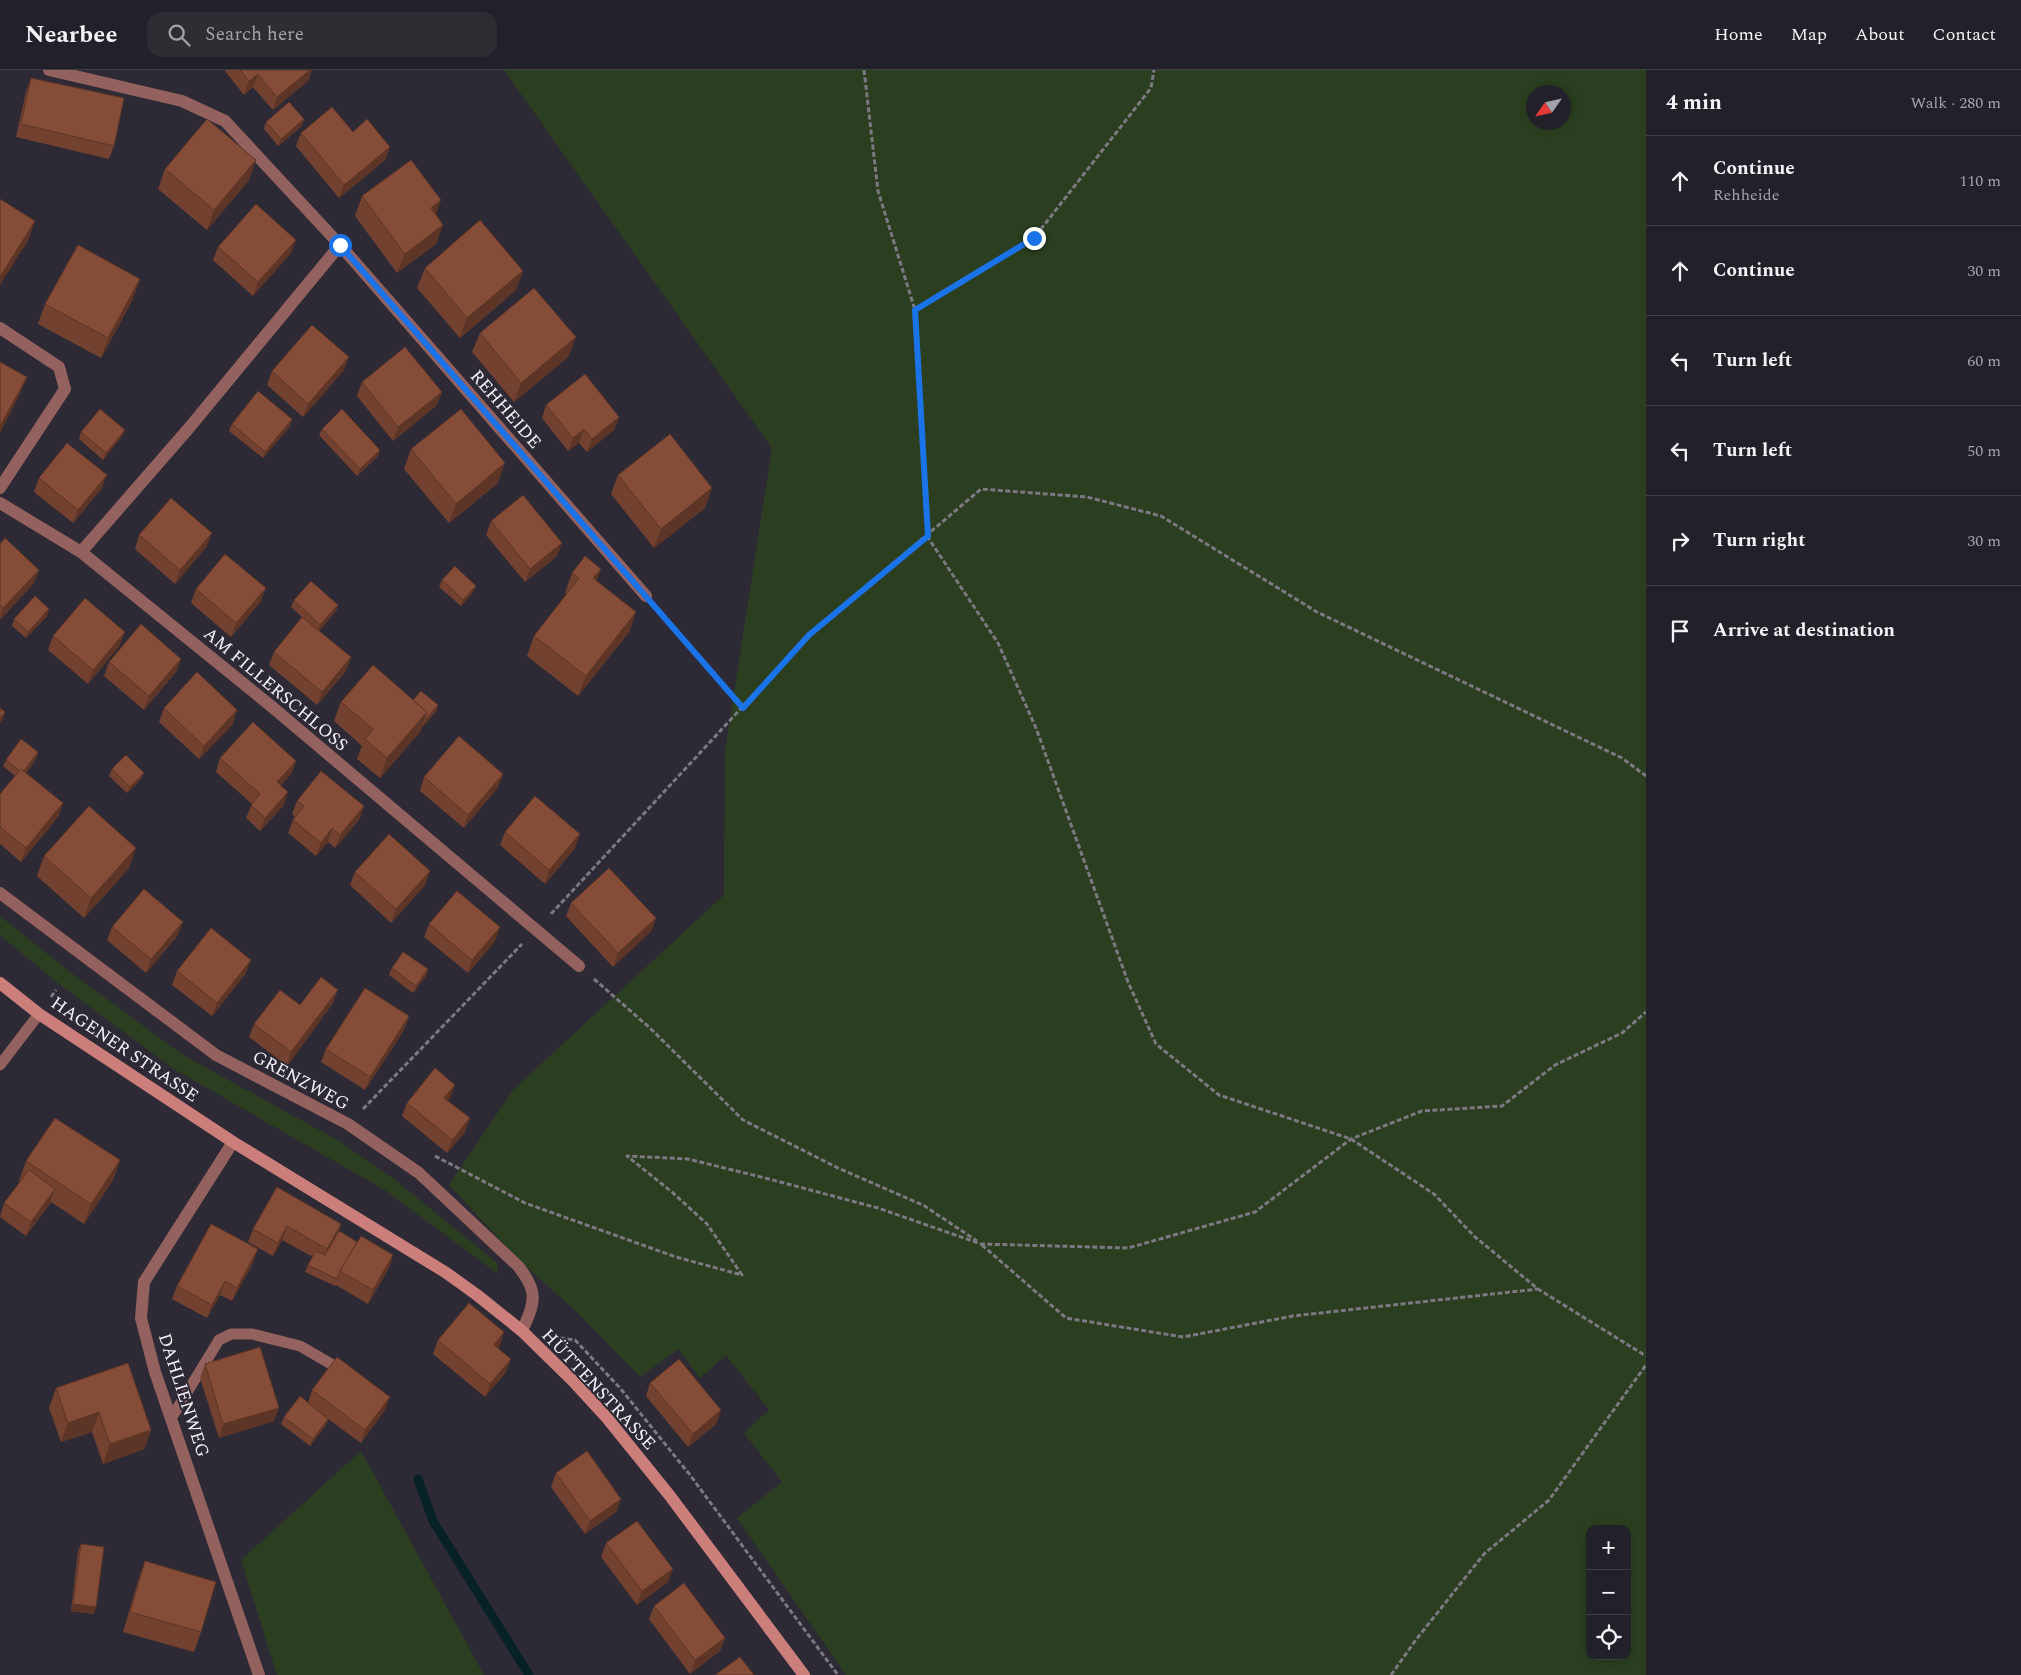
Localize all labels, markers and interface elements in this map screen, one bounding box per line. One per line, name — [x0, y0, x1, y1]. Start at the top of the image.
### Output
search box — [147, 12, 497, 57]
text: Nearbee — [25, 17, 117, 53]
text: Search here — [205, 20, 304, 49]
icon: search — [165, 21, 193, 49]
text: Home — [1714, 21, 1763, 48]
text: Map — [1791, 21, 1827, 48]
text: About — [1855, 21, 1905, 48]
text: Contact — [1933, 21, 1996, 48]
north arrow — [1526, 85, 1571, 130]
text: 4 min — [1666, 87, 1722, 119]
text: Walk · 280 m — [1910, 91, 2001, 115]
text: Continue — [1713, 154, 1795, 183]
icon: ahead — [1666, 167, 1694, 195]
text: 110 m — [1959, 169, 2001, 193]
text: Rehheide — [1713, 183, 1779, 207]
route end — [1023, 227, 1046, 250]
route start — [329, 234, 352, 257]
text: Continue — [1713, 256, 1795, 285]
icon: ahead — [1666, 257, 1694, 285]
text: 30 m — [1967, 259, 2001, 283]
text: Turn left — [1713, 346, 1792, 375]
icon: left — [1666, 347, 1694, 375]
text: 60 m — [1967, 349, 2001, 373]
street label: REHHEIDE — [464, 364, 548, 455]
text: Turn left — [1713, 436, 1792, 465]
icon: left — [1666, 437, 1694, 465]
text: 50 m — [1967, 439, 2001, 463]
text: Turn right — [1713, 526, 1806, 555]
icon: right — [1666, 527, 1694, 555]
text: 30 m — [1967, 529, 2001, 553]
text: Arrive at destination — [1713, 616, 1895, 645]
icon: arrive — [1666, 617, 1694, 645]
street label: AM FILLERSCHLOSS — [197, 621, 354, 758]
street label: HAGENER STRASSE — [45, 990, 204, 1109]
street label: GRENZWEG — [247, 1044, 354, 1117]
street label: HÜTTENSTRASSE — [535, 1322, 662, 1456]
street label: DAHLIENWEG — [151, 1330, 216, 1461]
map controls — [1586, 1525, 1631, 1660]
button: + — [1586, 1525, 1631, 1570]
button: − — [1586, 1570, 1631, 1615]
button: locate — [1586, 1615, 1631, 1660]

